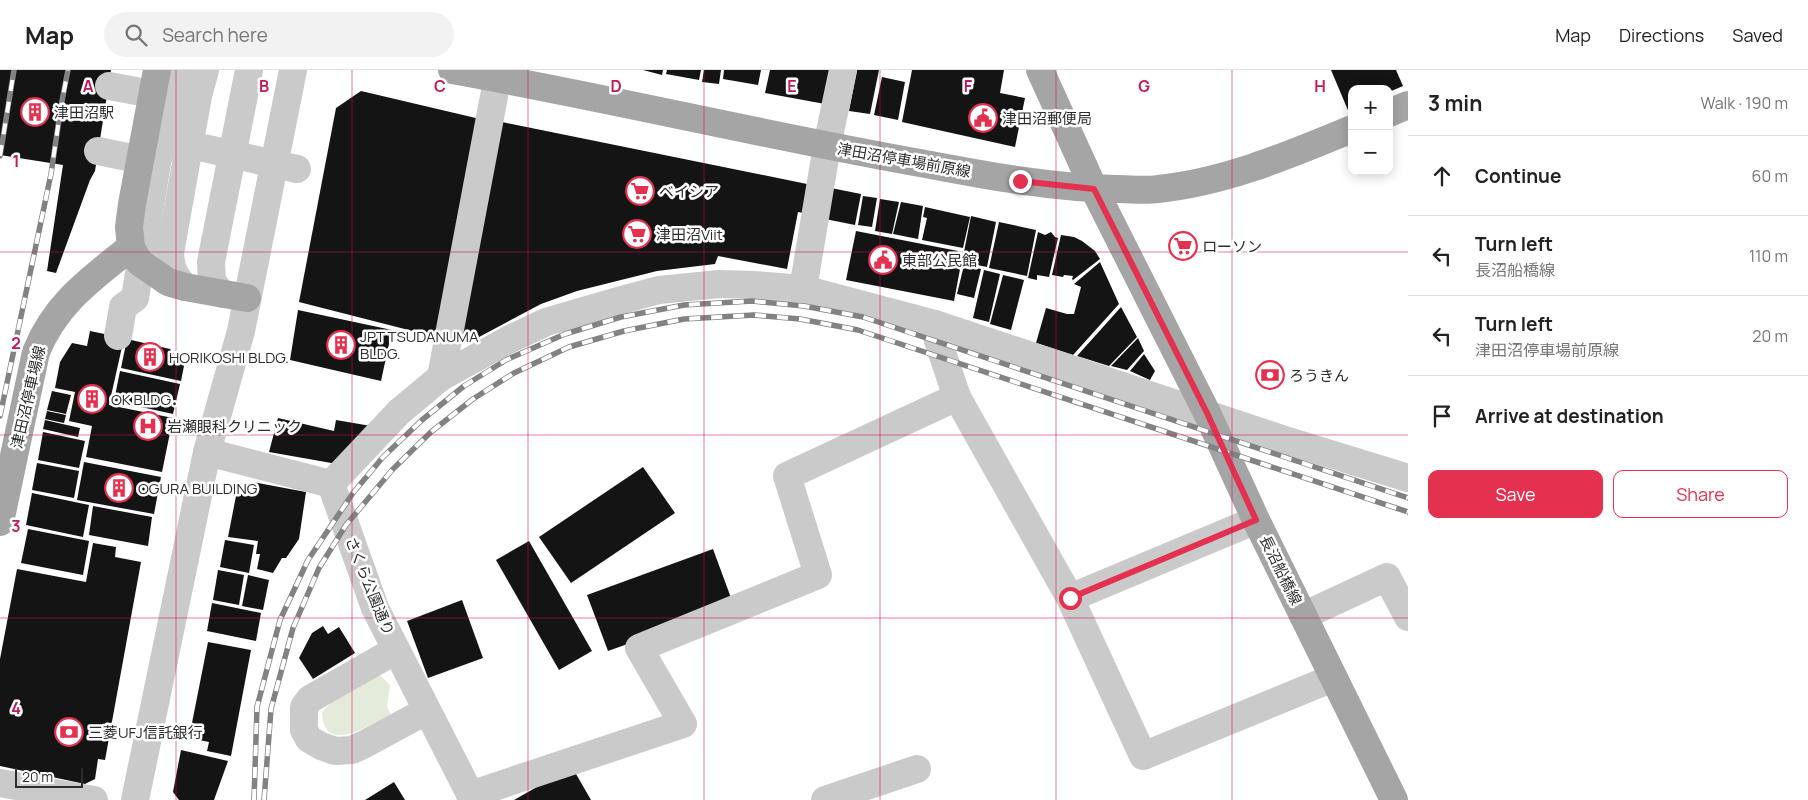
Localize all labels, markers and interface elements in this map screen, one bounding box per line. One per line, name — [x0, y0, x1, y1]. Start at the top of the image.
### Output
search box — [104, 12, 454, 57]
text: Map — [25, 18, 74, 51]
icon: search — [122, 21, 150, 49]
text: Search here — [162, 22, 268, 48]
text: Map — [1555, 23, 1591, 47]
text: Directions — [1619, 23, 1704, 47]
text: Saved — [1732, 23, 1783, 47]
text: A — [83, 75, 94, 97]
text: B — [259, 75, 269, 97]
text: C — [434, 75, 446, 97]
text: D — [610, 75, 622, 97]
text: E — [787, 75, 797, 97]
text: F — [964, 75, 973, 97]
text: G — [1138, 75, 1150, 97]
text: H — [1314, 75, 1326, 97]
map controls — [1348, 85, 1393, 175]
button: + — [1348, 85, 1393, 130]
text: 3 min — [1428, 89, 1482, 117]
text: Walk · 190 m — [1700, 92, 1788, 114]
building icon: 津田沼駅 — [20, 97, 50, 127]
place label: 津田沼駅 — [54, 102, 114, 123]
public building icon: 津田沼郵便局 — [968, 103, 998, 133]
place label: 津田沼郵便局 — [1002, 108, 1092, 129]
button: − — [1348, 130, 1393, 175]
street label: 津田沼停車場前原線 — [836, 138, 972, 182]
text: 1 — [12, 150, 20, 172]
icon: ahead — [1428, 162, 1456, 190]
text: Continue — [1475, 163, 1561, 189]
text: 60 m — [1752, 165, 1788, 187]
route end — [1009, 170, 1032, 193]
supermarket icon: ベイシア — [625, 176, 655, 206]
place label: ベイシア — [659, 181, 719, 202]
supermarket icon: 津田沼Viit — [622, 219, 652, 249]
place label: 津田沼Viit — [656, 224, 723, 245]
supermarket icon: ローソン — [1168, 231, 1198, 261]
text: Turn left — [1475, 231, 1553, 257]
place label: ローソン — [1202, 236, 1262, 257]
icon: left — [1428, 242, 1456, 270]
public building icon: 東部公民館 — [868, 245, 898, 275]
text: 110 m — [1749, 245, 1788, 267]
place label: 東部公民館 — [902, 250, 977, 271]
text: 長沼船橋線 — [1475, 259, 1555, 281]
text: Turn left — [1475, 311, 1553, 337]
icon: left — [1428, 322, 1456, 350]
text: 20 m — [1752, 325, 1788, 347]
place label: JPT TSUDANUMA BLDG. — [360, 326, 479, 364]
building icon: JPT TSUDANUMA BLDG. — [326, 330, 356, 360]
text: 2 — [11, 332, 21, 354]
text: 津田沼停車場前原線 — [1475, 339, 1619, 361]
building icon: HORIKOSHI BLDG. — [135, 342, 165, 372]
street label: 津田沼停車場線 — [6, 343, 50, 451]
place label: HORIKOSHI BLDG. — [169, 347, 289, 368]
bank icon: ろうきん — [1255, 360, 1285, 390]
place label: ろうきん — [1289, 365, 1349, 386]
building icon: OK BLDG． — [77, 384, 107, 414]
place label: OK BLDG． — [111, 389, 186, 410]
icon: arrive — [1428, 402, 1456, 430]
text: Arrive at destination — [1475, 403, 1664, 429]
hospital icon: 岩瀬眼科クリニック — [133, 411, 163, 441]
place label: 岩瀬眼科クリニック — [167, 416, 302, 437]
button: Save — [1428, 470, 1603, 518]
button: Share — [1613, 470, 1788, 518]
building icon: OGURA BUILDING — [104, 473, 134, 503]
place label: OGURA BUILDING — [138, 478, 258, 499]
text: 3 — [11, 515, 21, 537]
street label: 長沼船橋線 — [1255, 532, 1307, 608]
street label: さくら公園通り — [341, 533, 399, 639]
route start — [1059, 587, 1082, 610]
text: 4 — [11, 697, 21, 719]
bank icon: 三菱UFJ信託銀行 — [54, 717, 84, 747]
place label: 三菱UFJ信託銀行 — [88, 722, 203, 743]
scale bar — [15, 765, 82, 788]
text: 20 m — [22, 767, 53, 786]

